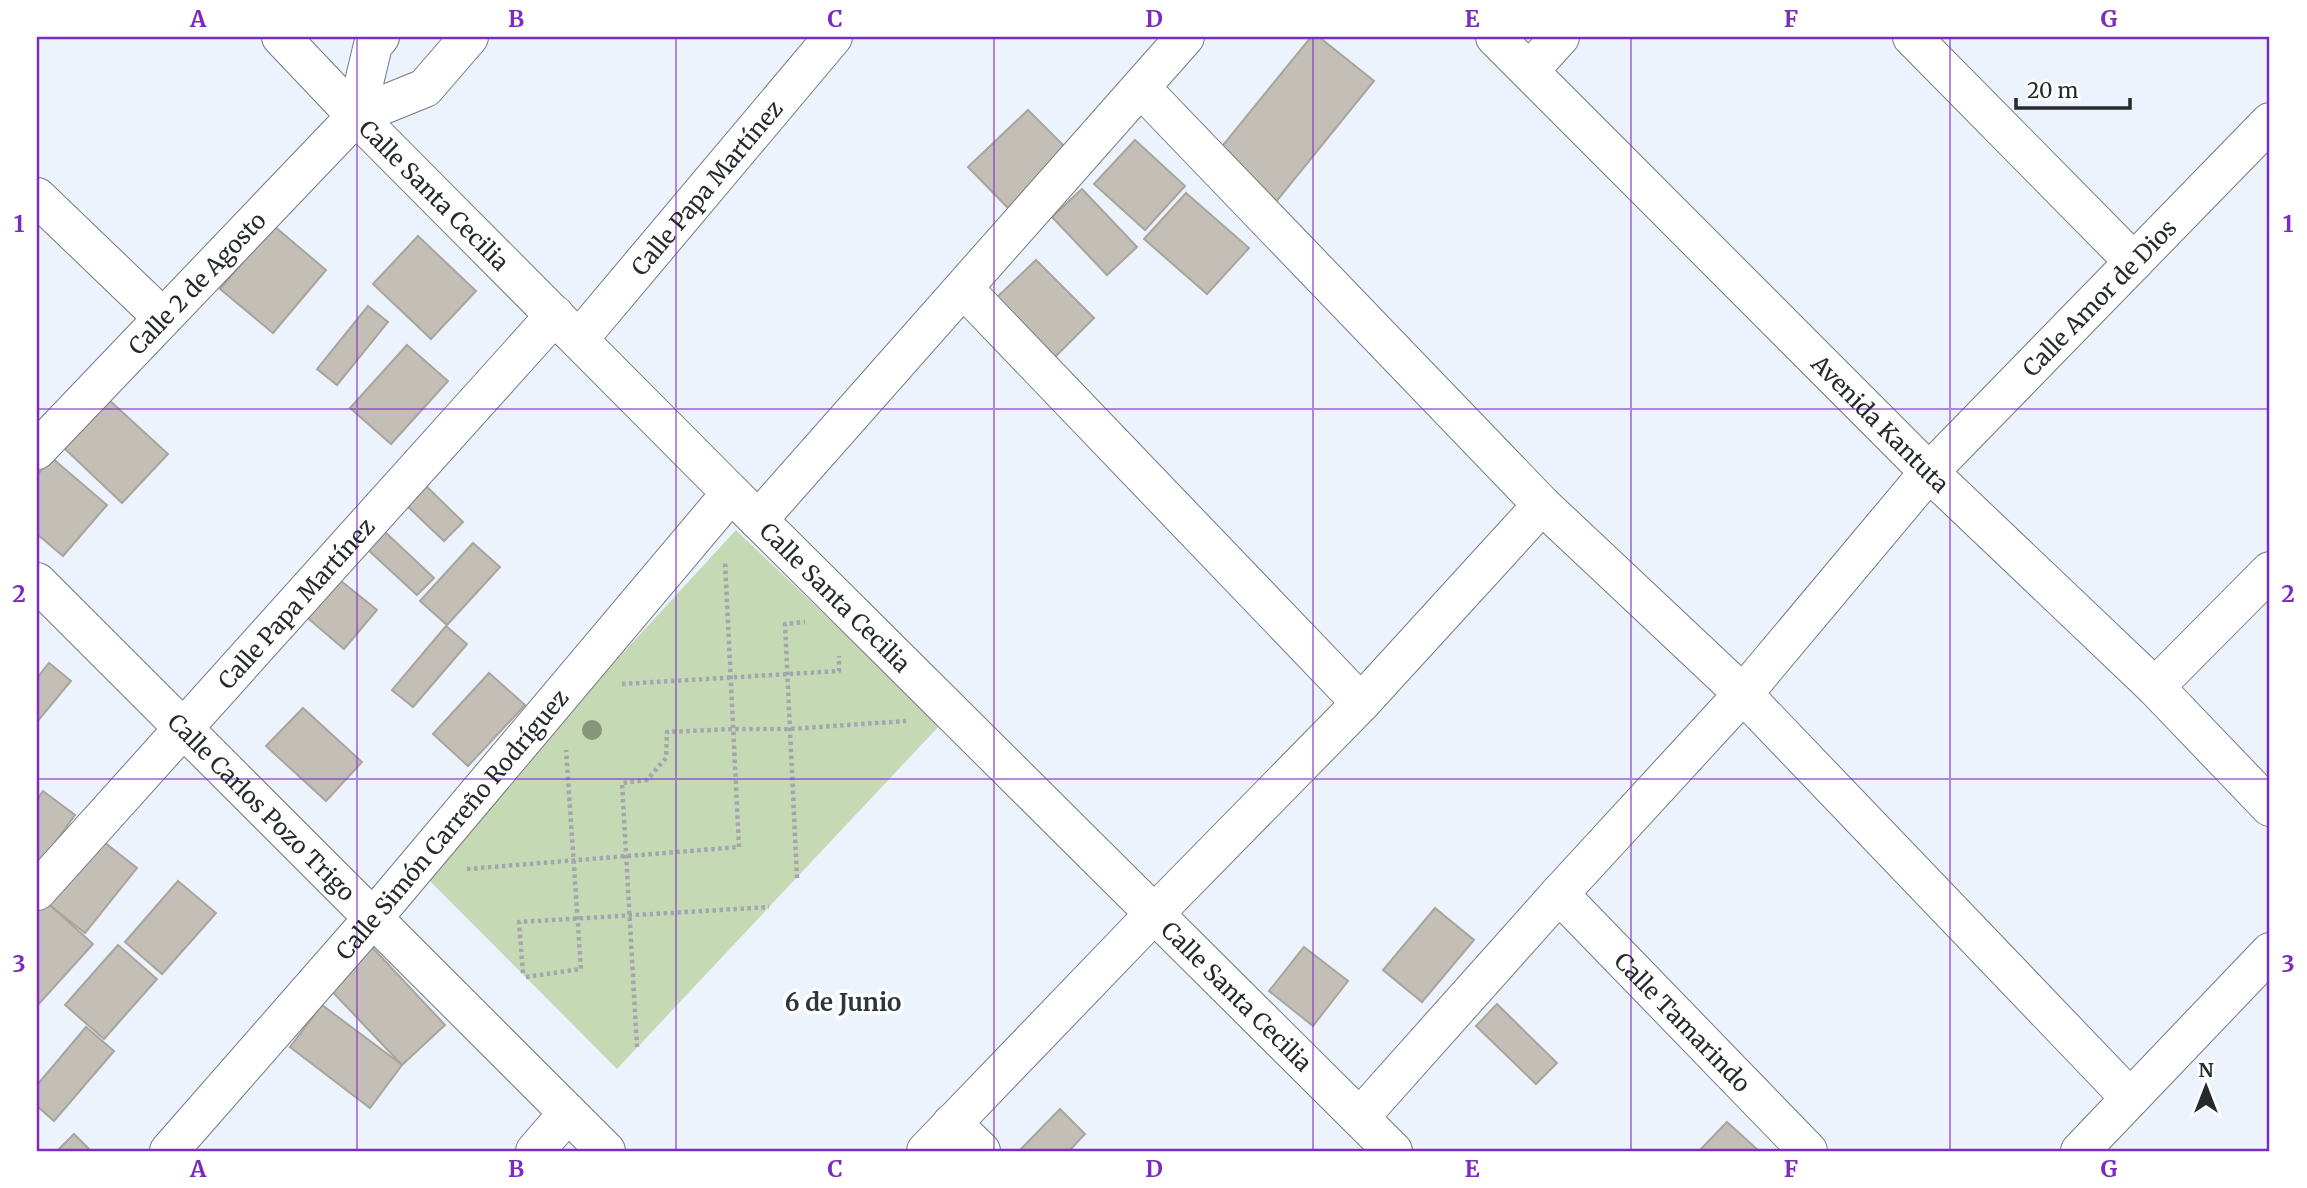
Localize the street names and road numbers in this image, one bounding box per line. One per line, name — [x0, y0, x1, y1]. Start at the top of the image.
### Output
street label: Calle Papa Martínez — [625, 94, 788, 281]
street label: Calle Santa Cecilia — [353, 113, 515, 276]
street label: Calle 2 de Agosto — [122, 206, 271, 360]
street label: Calle Amor de Dios — [2016, 213, 2182, 382]
street label: Avenida Kantuta — [1805, 348, 1955, 498]
street label: Calle Papa Martínez — [211, 512, 380, 695]
street label: Calle Santa Cecilia — [754, 516, 917, 678]
street label: Calle Simón Carreño Rodríguez — [329, 683, 574, 965]
street label: Calle Carlos Pozo Trigo — [162, 707, 362, 907]
street label: Calle Santa Cecilia — [1156, 915, 1318, 1077]
street label: Calle Tamarindo — [1609, 946, 1757, 1098]

